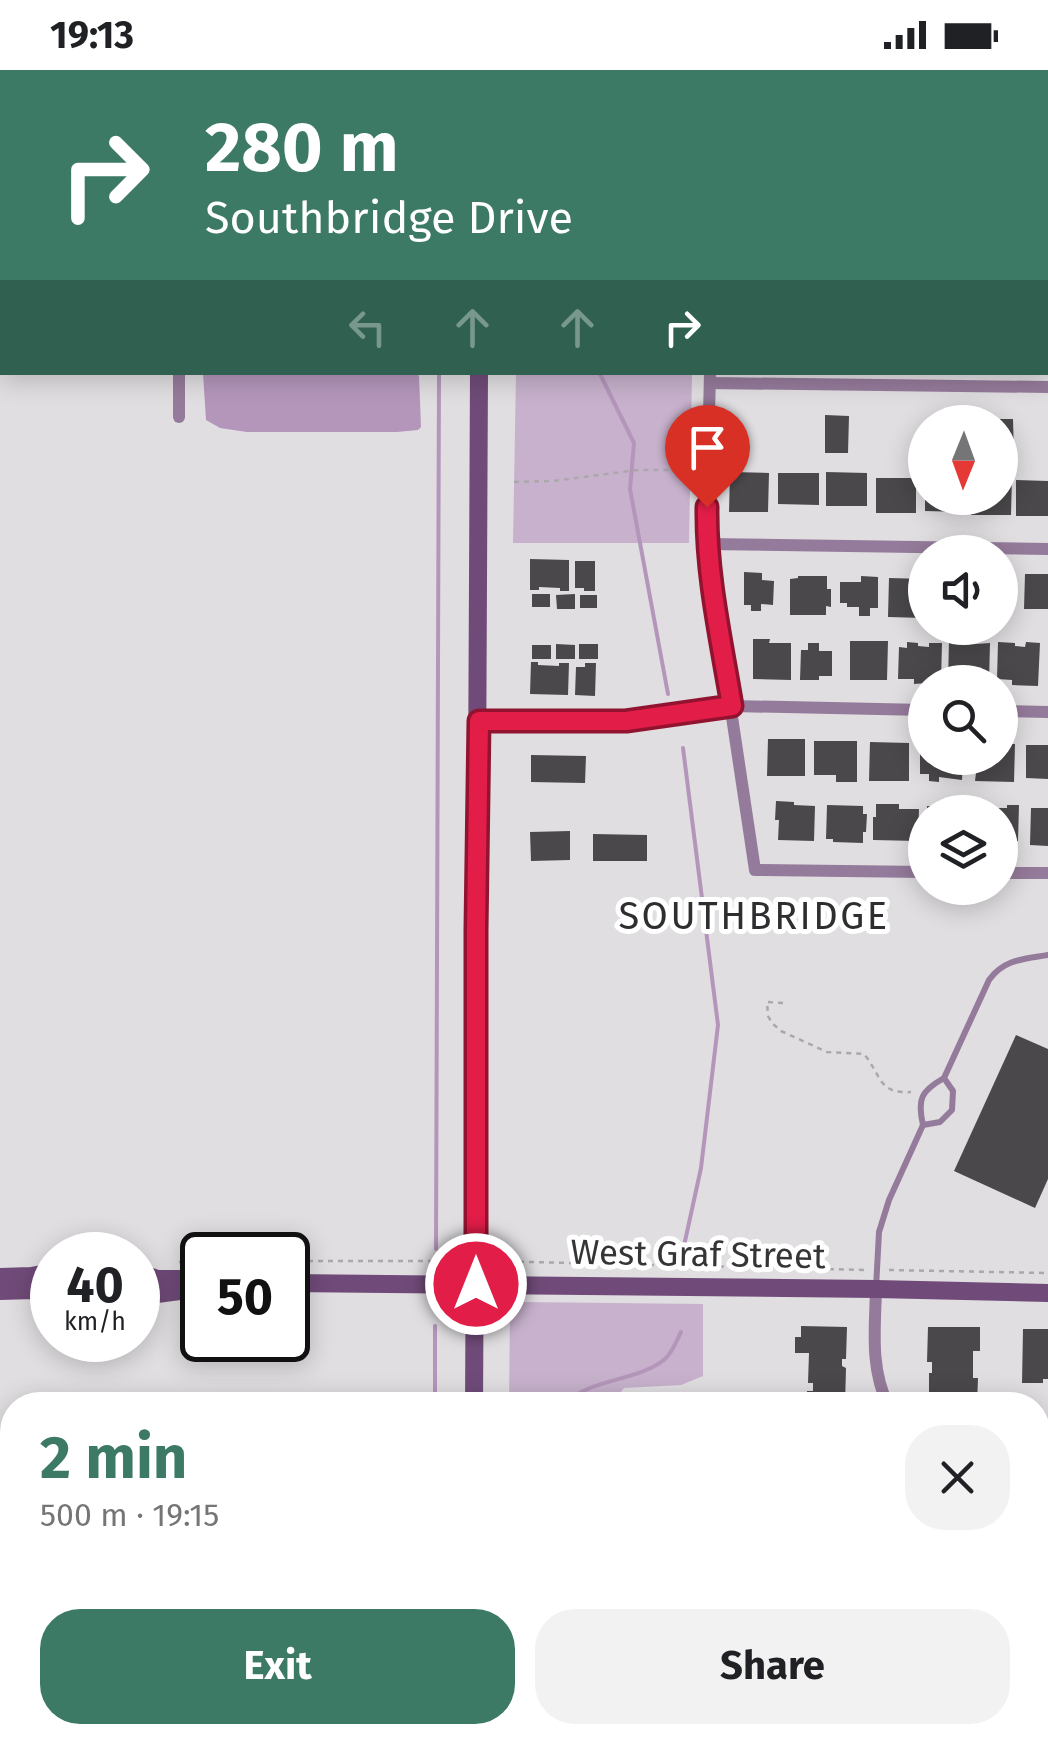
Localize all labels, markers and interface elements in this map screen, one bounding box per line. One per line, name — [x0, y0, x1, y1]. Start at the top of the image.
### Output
text: 19:13 — [50, 12, 134, 58]
text: 280 m — [205, 106, 399, 190]
icon: right — [40, 110, 170, 240]
text: Southbridge Drive — [205, 191, 573, 245]
icon: left — [340, 300, 395, 355]
icon: ahead — [445, 300, 500, 355]
icon: ahead — [550, 300, 605, 355]
icon: right — [655, 300, 710, 355]
pin — [665, 405, 750, 508]
north arrow — [908, 405, 1018, 515]
map controls — [908, 405, 1018, 905]
icon: arrive — [680, 420, 735, 475]
button: sound — [908, 535, 1018, 645]
button: search — [908, 665, 1018, 775]
button: layers — [908, 795, 1018, 905]
district label: SOUTHBRIDGE — [618, 893, 890, 939]
street label: West Graf Street — [570, 1231, 826, 1277]
speed limit sign: 50 — [180, 1232, 310, 1362]
position arrow — [424, 1232, 528, 1336]
text: 40 — [66, 1255, 124, 1315]
text: km/h — [64, 1307, 126, 1337]
text: 2 min — [40, 1422, 187, 1494]
button: close — [905, 1425, 1010, 1530]
text: 500 m · 19:15 — [40, 1496, 219, 1534]
button: Exit — [40, 1609, 515, 1724]
button: Share — [535, 1609, 1010, 1724]

